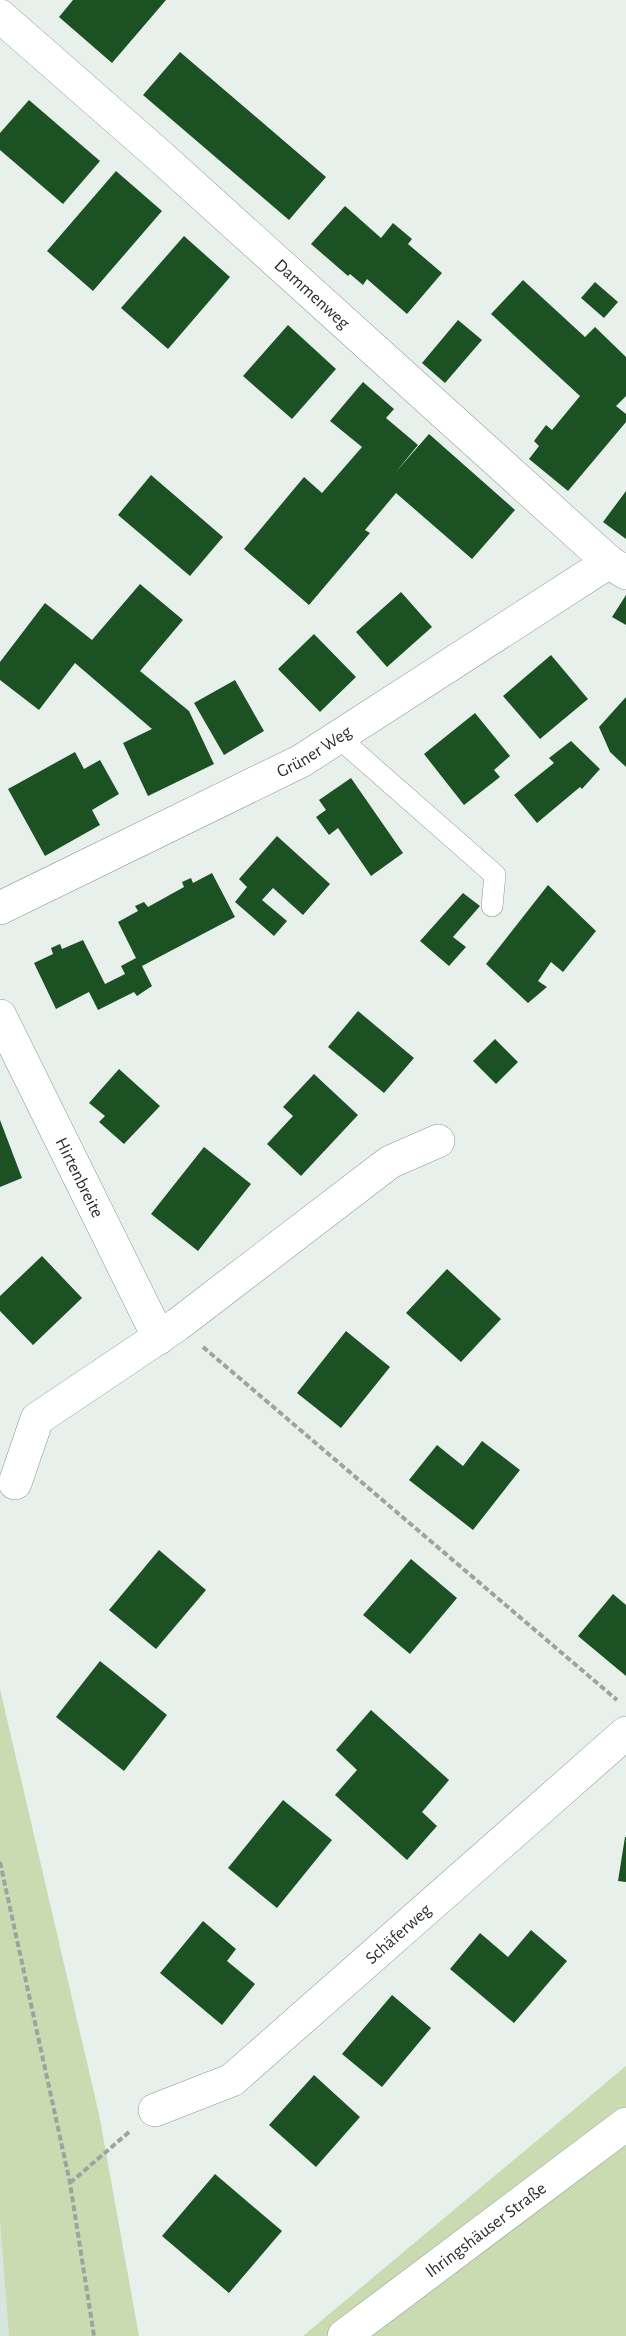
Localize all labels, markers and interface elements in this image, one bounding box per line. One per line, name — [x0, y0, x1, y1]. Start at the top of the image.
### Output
street label: Dammenweg — [271, 256, 353, 333]
street label: Grüner Weg — [274, 723, 355, 781]
street label: Hirtenbreite — [51, 1135, 106, 1221]
street label: Schäferweg — [362, 1901, 435, 1968]
street label: Ihringshäuser Straße — [422, 2179, 550, 2282]

